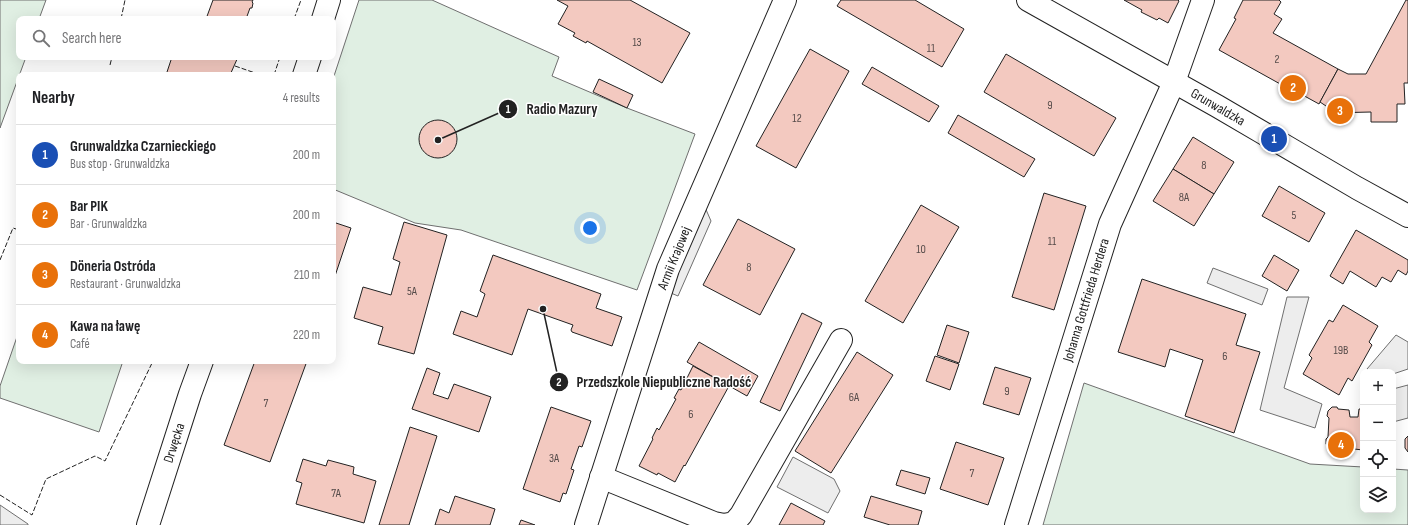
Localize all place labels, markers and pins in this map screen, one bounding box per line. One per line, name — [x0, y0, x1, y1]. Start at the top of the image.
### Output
pin: 2 — [1280, 73, 1306, 103]
callout: Radio Mazury — [498, 95, 605, 122]
pin: 3 — [1327, 96, 1353, 126]
pin: 1 — [1261, 124, 1287, 154]
callout: Przedszkole Niepubliczne Radość — [549, 368, 760, 395]
pin: 4 — [1328, 430, 1354, 460]

